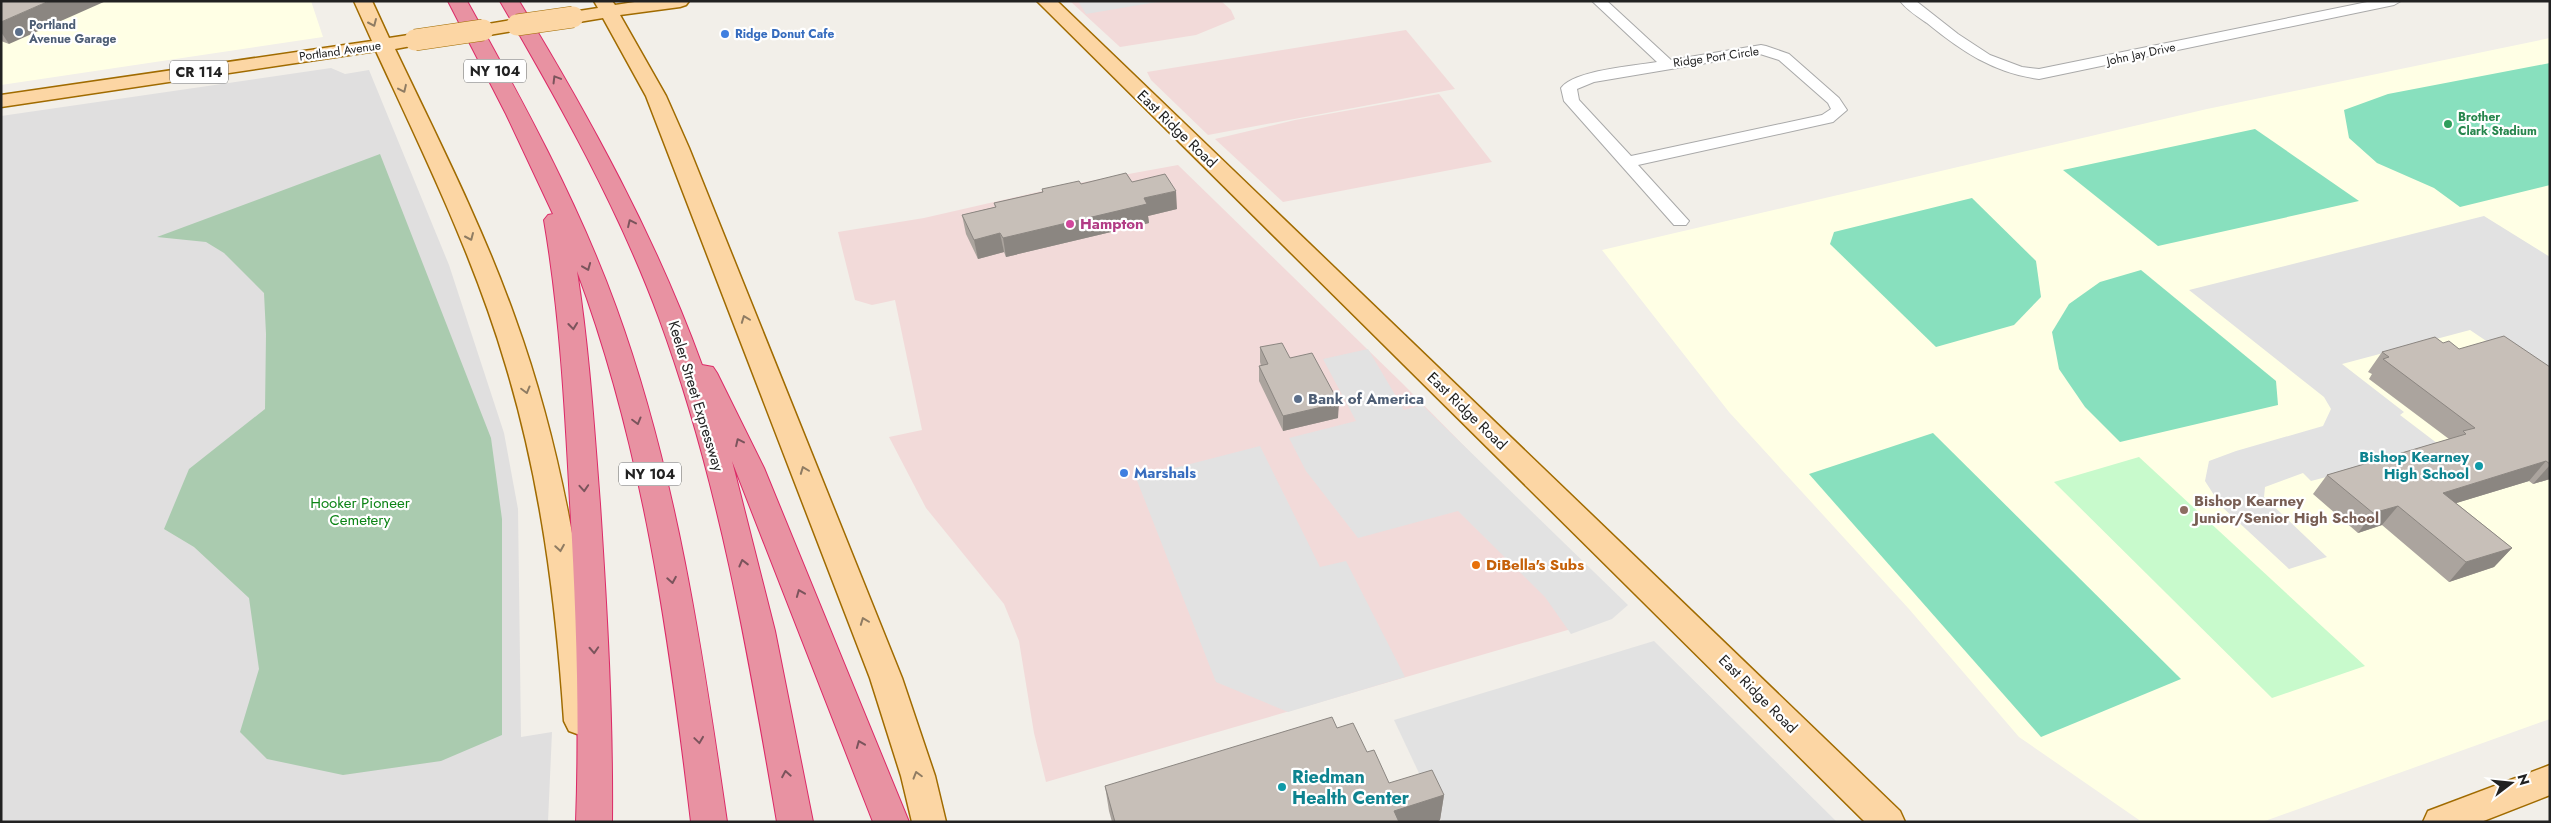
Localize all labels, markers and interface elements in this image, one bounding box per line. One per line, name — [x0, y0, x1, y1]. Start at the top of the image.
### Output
place label: Portland Avenue Garage — [28, 16, 116, 48]
one-way arrow — [366, 18, 377, 27]
place label: Ridge Donut Cafe — [735, 25, 834, 43]
marker: Portland Avenue Garage — [13, 26, 25, 38]
marker: Ridge Donut Cafe — [719, 28, 731, 40]
street label: Portland Avenue — [298, 36, 382, 66]
street label: John Jay Drive — [2103, 38, 2177, 70]
street label: Ridge Port Circle — [1672, 42, 1760, 72]
road number: NY 104 — [464, 59, 526, 82]
road number: CR 114 — [170, 61, 228, 84]
one-way arrow — [552, 75, 562, 84]
one-way arrow — [397, 84, 407, 93]
street label: East Ridge Road — [1132, 85, 1222, 173]
place label: Brother Clark Stadium — [2458, 108, 2537, 140]
marker: Brother Clark Stadium — [2442, 118, 2454, 130]
place label: Hampton — [1080, 213, 1144, 235]
marker: Hampton — [1064, 218, 1076, 230]
one-way arrow — [627, 219, 638, 228]
one-way arrow — [463, 232, 474, 241]
one-way arrow — [581, 262, 591, 271]
one-way arrow — [741, 315, 751, 324]
street label: Keeler Street Expressway — [663, 318, 729, 474]
one-way arrow — [567, 322, 578, 330]
street label: East Ridge Road — [1422, 367, 1512, 455]
one-way arrow — [520, 385, 531, 394]
place label: Bank of America — [1308, 388, 1424, 410]
marker: Bank of America — [1292, 393, 1304, 405]
one-way arrow — [631, 417, 642, 426]
one-way arrow — [734, 438, 745, 447]
place label: Bishop Kearney High School — [2359, 446, 2469, 485]
marker: Bishop Kearney High School — [2473, 460, 2485, 472]
road number: NY 104 — [619, 462, 681, 486]
place label: Marshals — [1134, 462, 1196, 484]
one-way arrow — [800, 466, 811, 475]
marker: Marshals — [1118, 467, 1130, 479]
one-way arrow — [579, 484, 590, 492]
place label: Bishop Kearney Junior/Senior High School — [2191, 490, 2379, 529]
park label: Hooker Pioneer Cemetery — [310, 492, 411, 531]
marker: Bishop Kearney Junior/Senior High School — [2178, 504, 2190, 516]
one-way arrow — [554, 545, 565, 553]
place label: DiBella's Subs — [1486, 554, 1584, 576]
one-way arrow — [738, 559, 749, 568]
marker: DiBella's Subs — [1470, 559, 1482, 571]
one-way arrow — [667, 575, 677, 584]
one-way arrow — [796, 589, 807, 598]
one-way arrow — [860, 617, 870, 626]
one-way arrow — [589, 646, 600, 654]
street label: East Ridge Road — [1714, 650, 1802, 738]
one-way arrow — [693, 736, 703, 744]
one-way arrow — [856, 740, 866, 749]
north arrow — [2486, 758, 2536, 808]
place label: Riedman Health Center — [1292, 764, 1410, 811]
one-way arrow — [782, 769, 792, 778]
one-way arrow — [912, 770, 923, 779]
text: N — [2512, 771, 2535, 788]
marker: Riedman Health Center — [1276, 781, 1288, 793]

